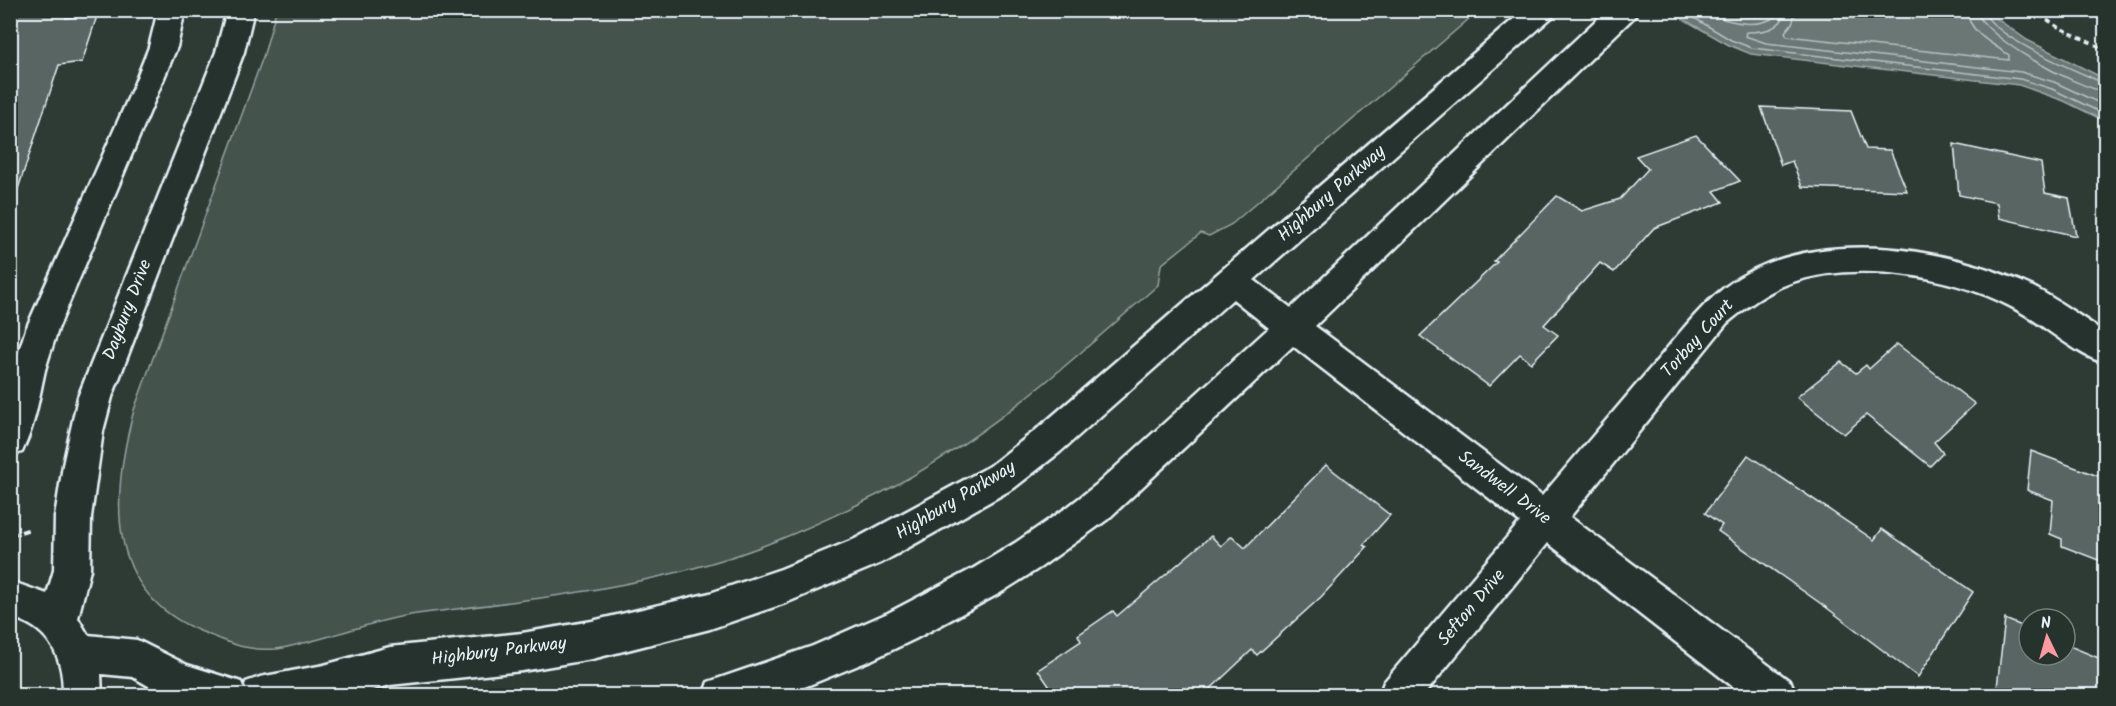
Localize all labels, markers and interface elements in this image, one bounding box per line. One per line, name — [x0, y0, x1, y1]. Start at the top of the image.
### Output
street label: Highbury Parkway — [1271, 138, 1393, 250]
street label: Daybury Drive — [96, 255, 160, 365]
street label: Torbay Court — [1654, 292, 1742, 385]
street label: Sandwell Drive — [1451, 443, 1557, 533]
street label: Highbury Parkway — [890, 453, 1022, 548]
street label: Sefton Drive — [1431, 563, 1513, 653]
north arrow — [2017, 607, 2077, 667]
text: N — [2040, 611, 2052, 636]
street label: Highbury Parkway — [430, 629, 569, 675]

